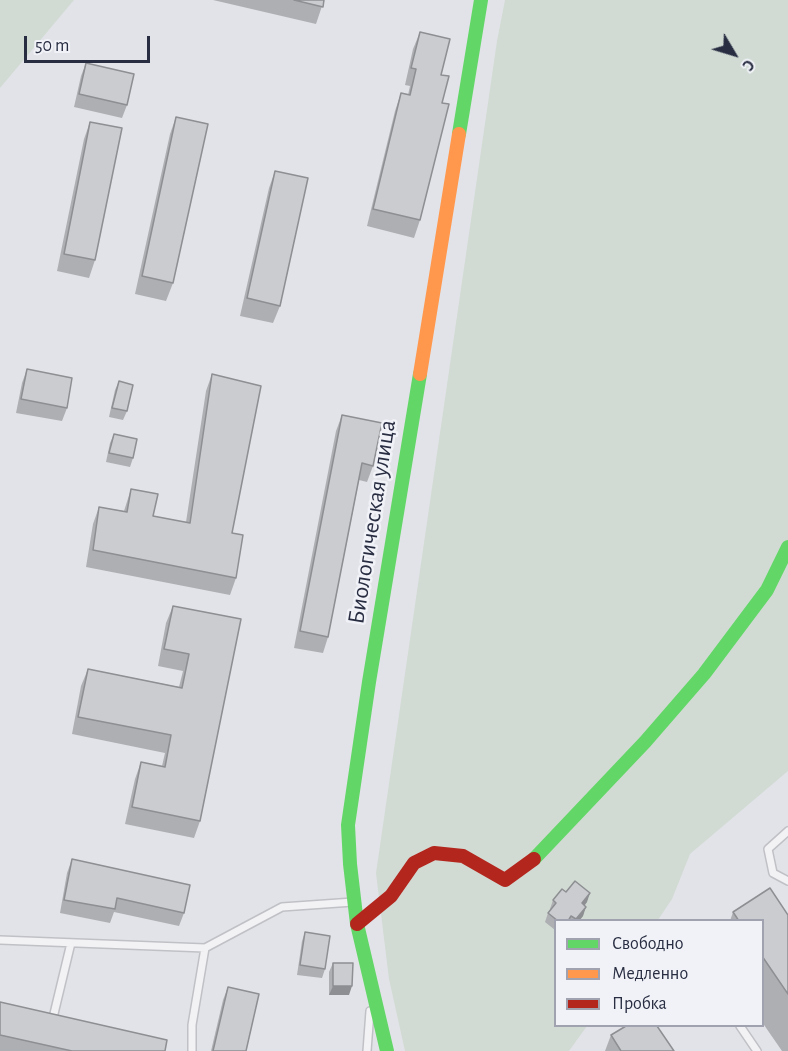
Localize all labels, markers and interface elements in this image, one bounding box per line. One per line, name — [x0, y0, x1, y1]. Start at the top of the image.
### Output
scale bar — [27, 24, 153, 62]
north arrow — [704, 24, 764, 84]
text: 50 m — [35, 37, 69, 55]
text: С — [739, 57, 757, 73]
street label: Биологическая улица — [342, 418, 402, 626]
legend — [554, 919, 764, 1027]
text: Свободно — [612, 935, 684, 953]
text: Медленно — [612, 965, 688, 983]
text: Пробка — [612, 995, 667, 1013]

